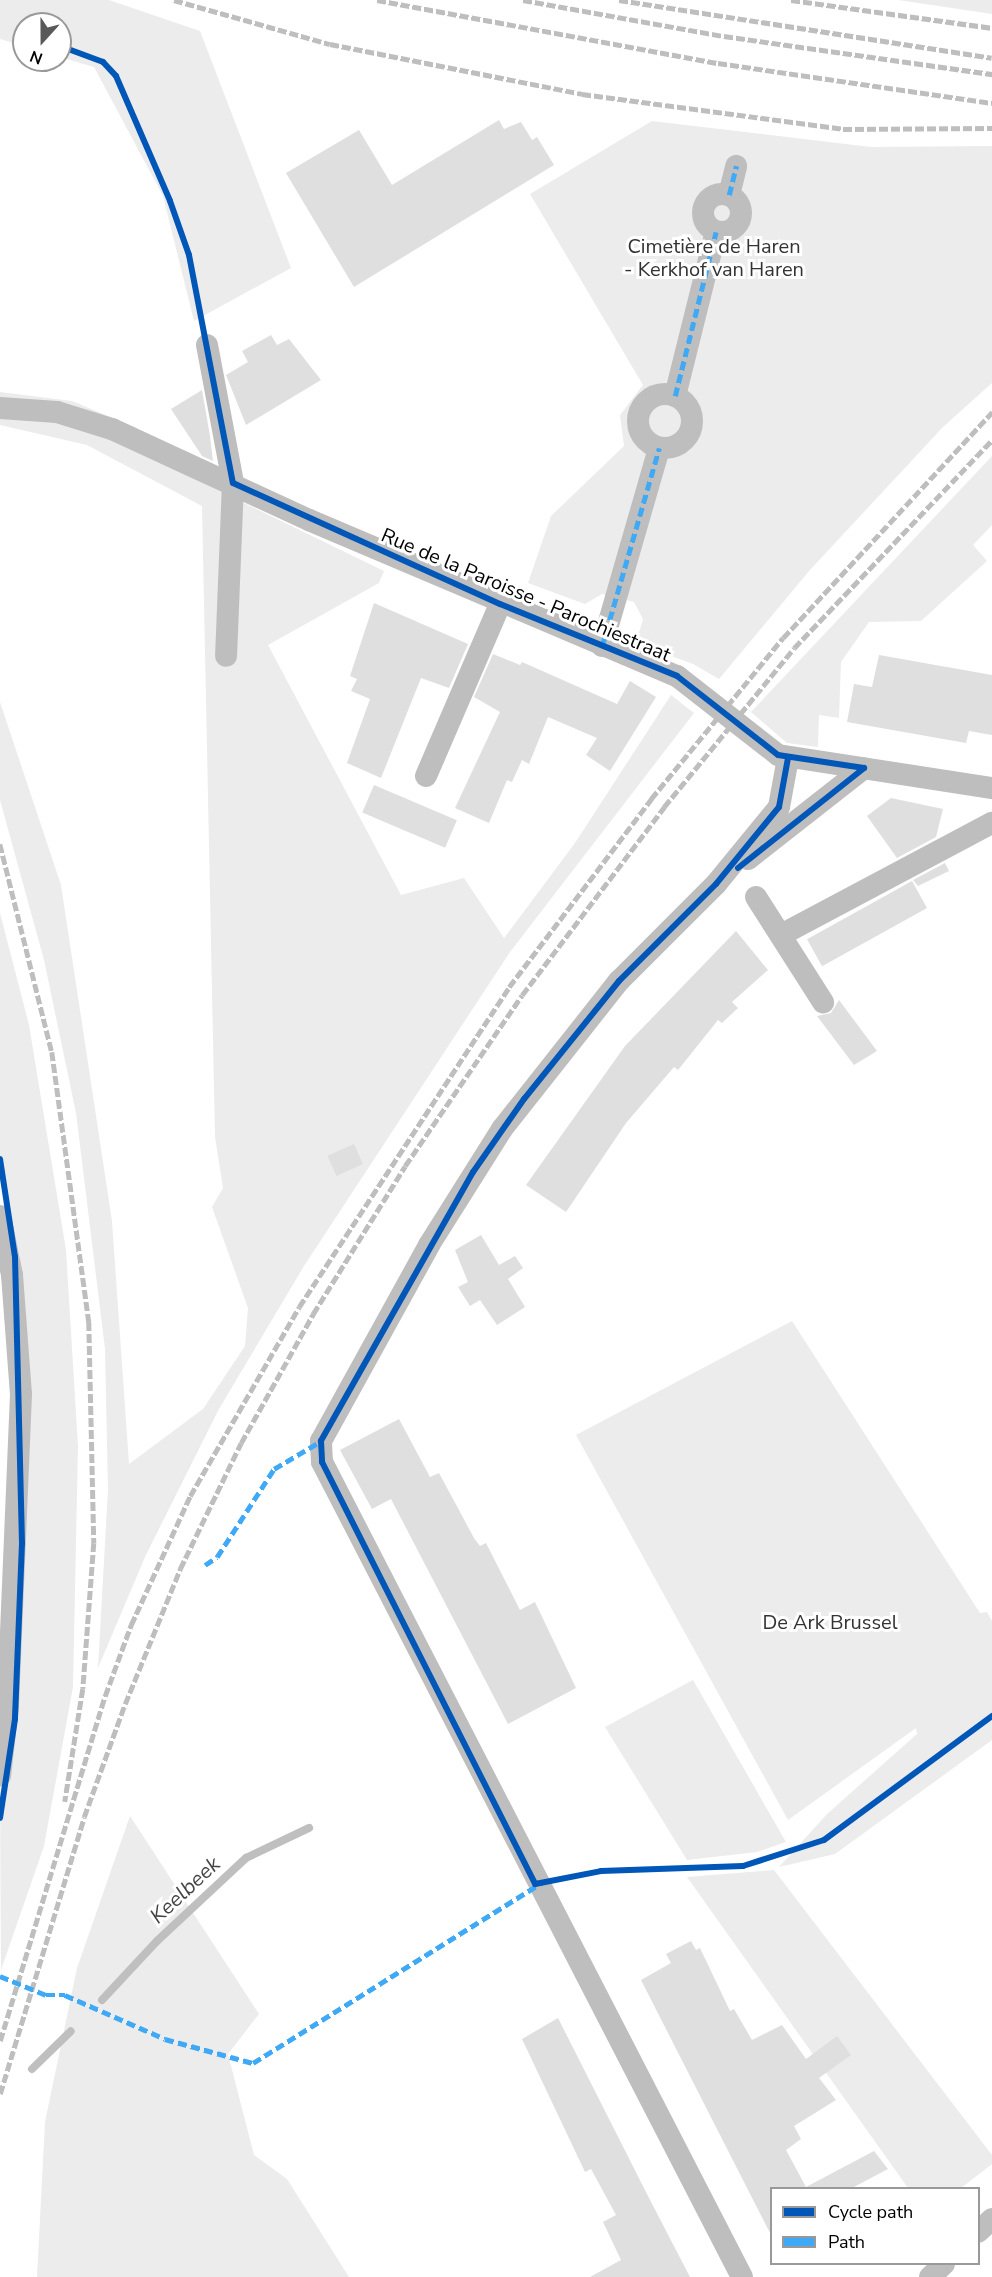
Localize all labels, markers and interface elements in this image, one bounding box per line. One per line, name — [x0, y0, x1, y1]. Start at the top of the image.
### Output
north arrow — [12, 12, 72, 72]
text: N — [27, 45, 46, 69]
park label: Cimetière de Haren - Kerkhof van Haren — [624, 234, 804, 281]
street label: Rue de la Paroisse - Parochiestraat — [378, 523, 674, 667]
park label: De Ark Brussel — [762, 1610, 898, 1634]
water label: Keelbeek — [145, 1851, 225, 1929]
legend — [770, 2187, 980, 2265]
text: Cycle path — [828, 2200, 913, 2224]
text: Path — [828, 2230, 865, 2254]

